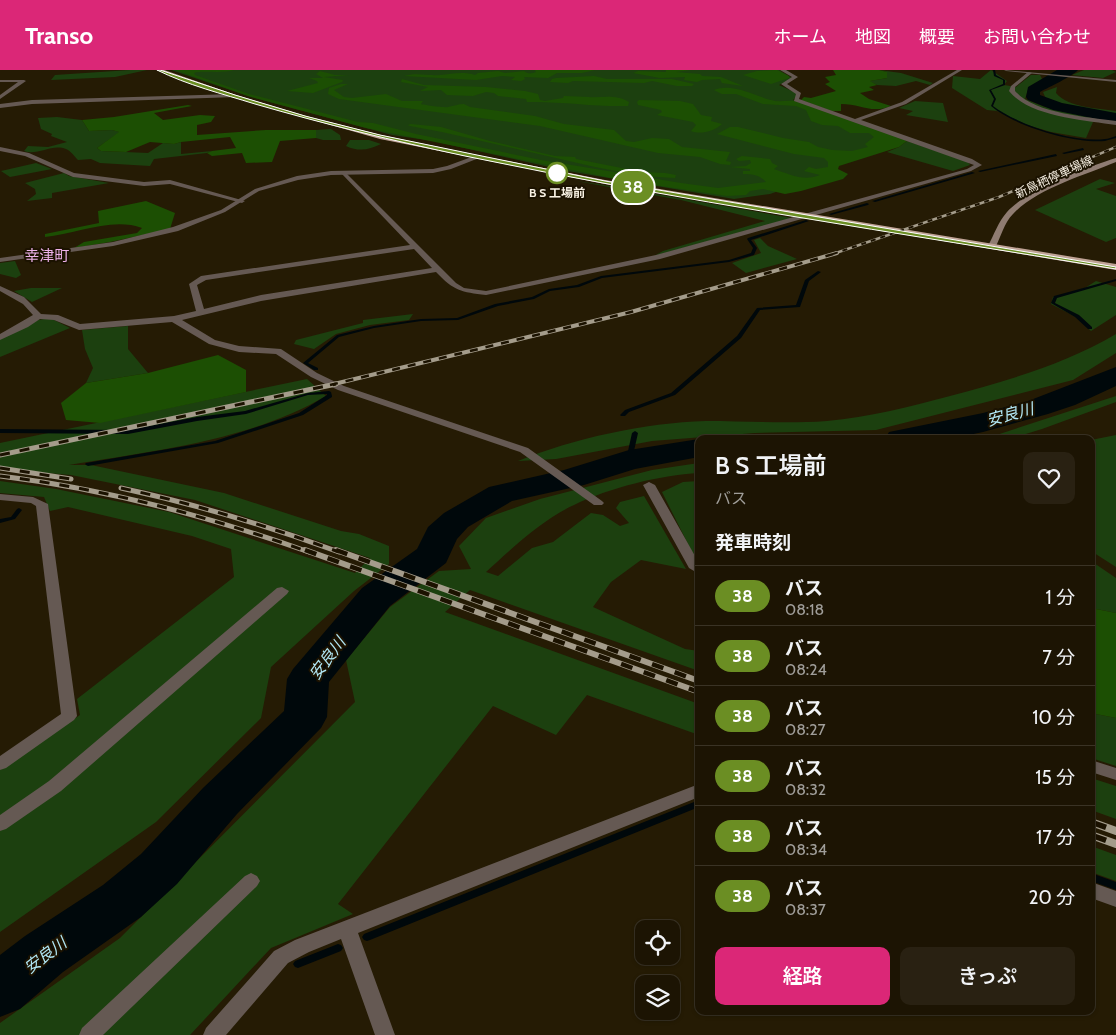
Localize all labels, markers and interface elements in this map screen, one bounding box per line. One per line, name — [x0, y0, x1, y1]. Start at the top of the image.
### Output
text: Transo — [25, 21, 93, 50]
text: ホーム — [774, 26, 827, 48]
text: 地図 — [855, 26, 891, 48]
text: 概要 — [919, 26, 955, 48]
text: お問い合わせ — [983, 26, 1091, 48]
street label: 新鳥栖停車場線 — [1013, 152, 1095, 201]
marker: B S 工場前 — [546, 162, 568, 184]
line badge: 38 — [610, 171, 656, 203]
text: 38 — [623, 176, 643, 198]
place label: B S 工場前 — [529, 185, 585, 200]
district label: 幸津町 — [24, 247, 70, 265]
water label: 安良川 — [984, 399, 1038, 430]
text: B S 工場前 — [715, 451, 827, 480]
button: heart — [1023, 452, 1075, 504]
text: バス — [715, 489, 747, 508]
text: 発車時刻 — [715, 531, 791, 554]
text: バス — [785, 577, 823, 600]
text: 38 — [732, 585, 753, 607]
text: 1 分 — [1046, 586, 1075, 609]
text: 08:18 — [785, 600, 824, 619]
water label: 安良川 — [305, 632, 351, 683]
text: バス — [785, 637, 823, 660]
text: 38 — [732, 645, 753, 667]
text: 7 分 — [1042, 646, 1075, 669]
text: 08:24 — [785, 660, 827, 679]
text: バス — [785, 697, 823, 720]
text: 38 — [732, 705, 753, 727]
text: 10 分 — [1032, 706, 1075, 729]
text: 08:27 — [785, 720, 826, 739]
text: バス — [785, 757, 823, 780]
text: 38 — [732, 765, 753, 787]
text: 15 分 — [1035, 766, 1075, 789]
text: 08:32 — [785, 780, 826, 799]
text: バス — [785, 817, 823, 840]
text: 38 — [732, 825, 753, 847]
text: 17 分 — [1036, 826, 1075, 849]
text: 08:34 — [785, 840, 827, 859]
text: バス — [785, 877, 823, 900]
text: 38 — [732, 885, 753, 907]
text: 20 分 — [1029, 886, 1075, 909]
text: 08:37 — [785, 900, 826, 919]
map controls — [635, 920, 680, 1020]
button: locate — [635, 920, 680, 965]
water label: 安良川 — [20, 932, 72, 977]
button: 経路 — [715, 947, 890, 1005]
button: きっぷ — [900, 947, 1075, 1005]
button: layers — [635, 975, 680, 1020]

